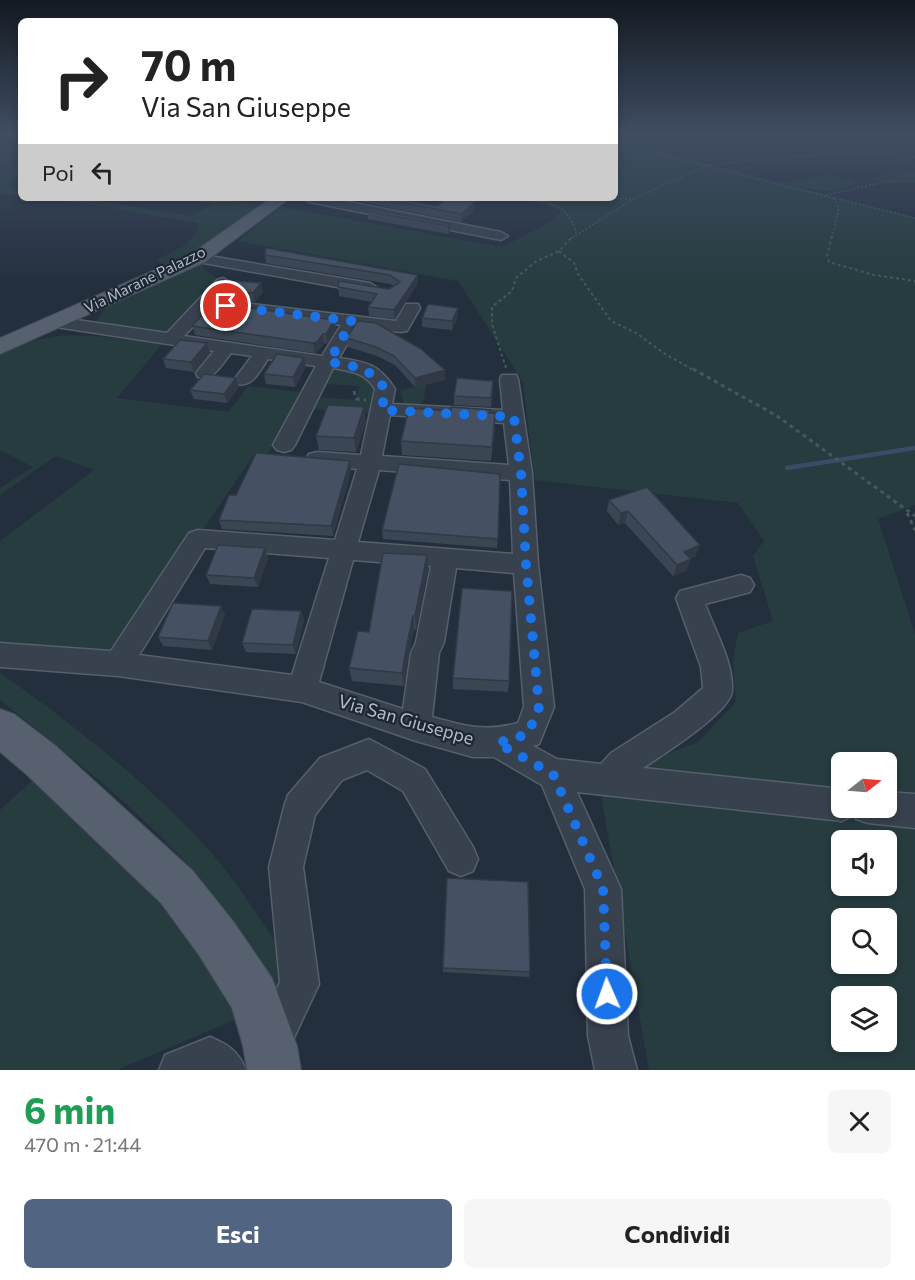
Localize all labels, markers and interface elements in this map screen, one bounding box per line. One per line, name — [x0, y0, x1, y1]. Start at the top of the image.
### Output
text: 70 m — [141, 38, 236, 90]
icon: right — [42, 42, 120, 120]
text: Via San Giuseppe — [141, 90, 351, 123]
icon: left — [86, 156, 119, 189]
text: Poi — [42, 159, 74, 186]
street label: Via Marane Palazzo — [81, 242, 208, 316]
pin — [200, 280, 251, 331]
icon: arrive — [209, 289, 242, 322]
street label: Via San Giuseppe — [336, 689, 477, 749]
north arrow — [831, 752, 897, 818]
map controls — [831, 752, 897, 1052]
button: sound — [831, 830, 897, 896]
button: search — [831, 908, 897, 974]
position arrow — [575, 962, 639, 1026]
button: layers — [831, 986, 897, 1052]
text: 6 min — [24, 1087, 115, 1131]
button: close — [828, 1090, 891, 1153]
text: 470 m · 21:44 — [24, 1132, 141, 1156]
button: Esci — [24, 1199, 452, 1268]
button: Condividi — [464, 1199, 891, 1268]

